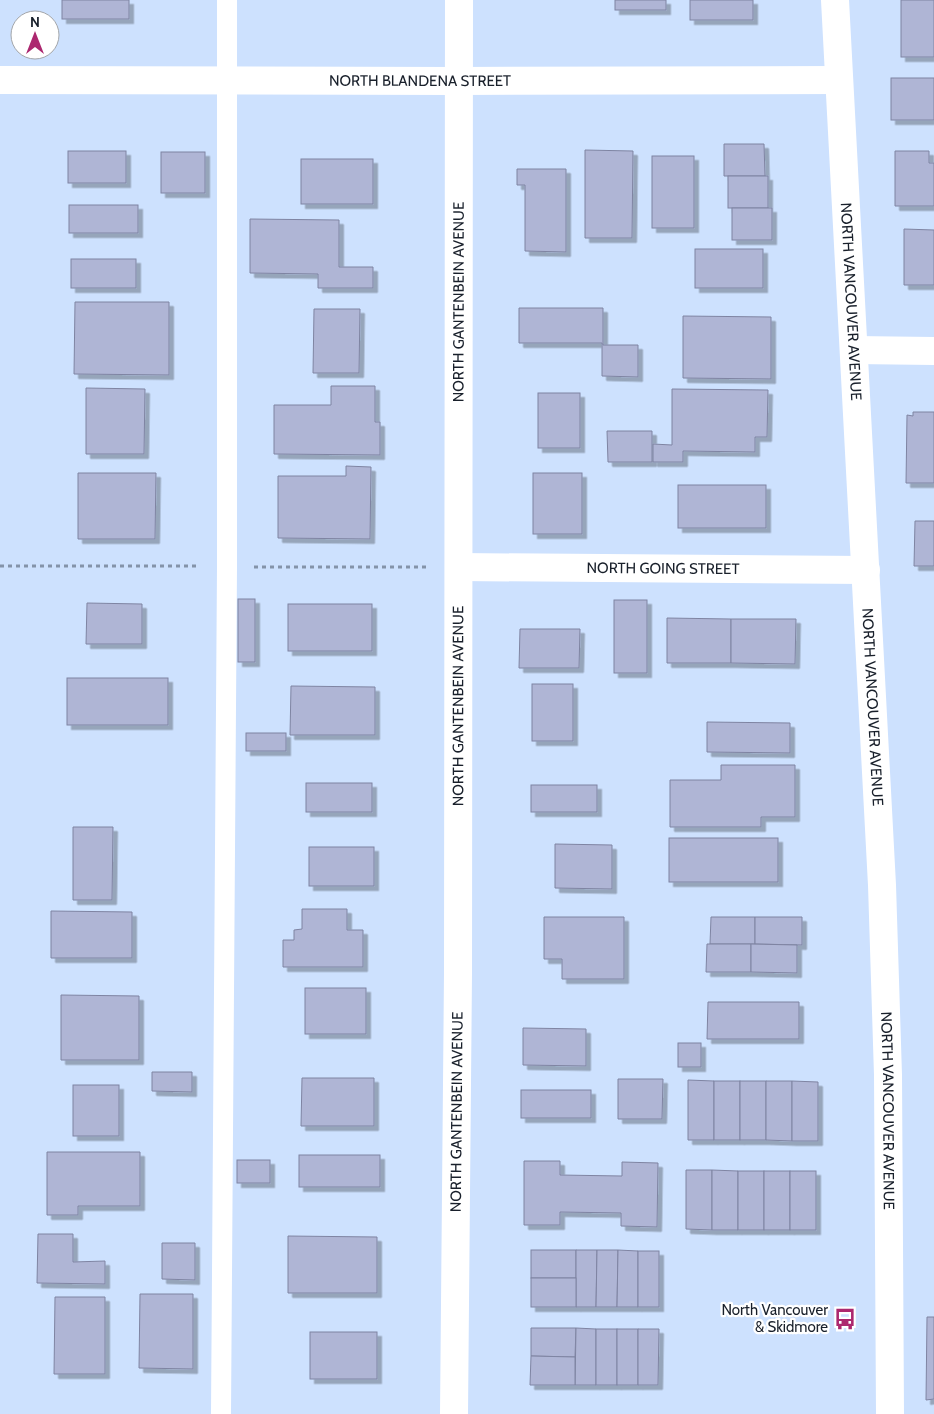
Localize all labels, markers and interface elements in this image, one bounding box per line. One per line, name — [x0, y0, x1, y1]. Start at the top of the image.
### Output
north arrow — [10, 10, 60, 60]
text: N — [30, 13, 40, 31]
street label: NORTH BLANDENA STREET — [329, 72, 511, 90]
street label: NORTH GANTENBEIN AVENUE — [450, 202, 468, 402]
street label: NORTH VANCOUVER AVENUE — [837, 202, 865, 401]
street label: NORTH GOING STREET — [586, 559, 740, 578]
street label: NORTH GANTENBEIN AVENUE — [449, 606, 467, 806]
street label: NORTH VANCOUVER AVENUE — [858, 608, 887, 806]
street label: NORTH VANCOUVER AVENUE — [877, 1011, 898, 1210]
street label: NORTH GANTENBEIN AVENUE — [447, 1012, 467, 1212]
place label: North Vancouver & Skidmore — [721, 1301, 828, 1336]
bus stop icon: North Vancouver & Skidmore — [832, 1306, 858, 1332]

